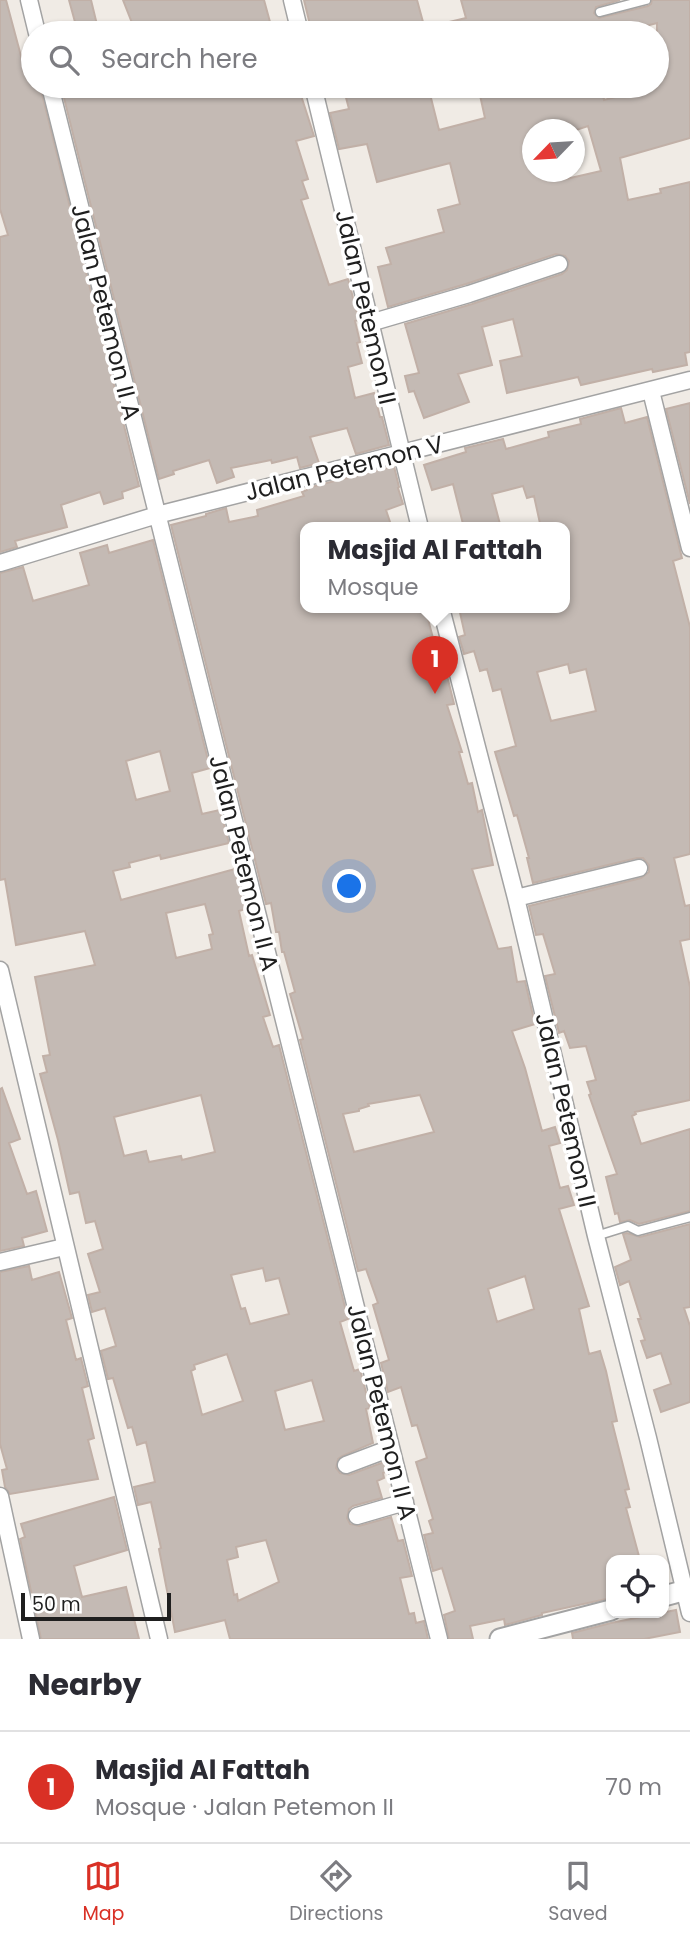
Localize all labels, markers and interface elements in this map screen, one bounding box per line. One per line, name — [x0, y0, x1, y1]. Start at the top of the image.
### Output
search box — [21, 21, 669, 98]
icon: search — [45, 41, 83, 79]
text: Search here — [101, 41, 258, 77]
north arrow — [522, 119, 585, 182]
street label: Jalan Petemon II A — [63, 201, 149, 423]
street label: Jalan Petemon II — [328, 206, 404, 408]
street label: Jalan Petemon V — [241, 427, 447, 509]
popup — [300, 522, 570, 613]
text: Masjid Al Fattah — [327, 532, 543, 568]
text: Mosque — [327, 571, 419, 603]
pin: 1 — [412, 636, 458, 694]
street label: Jalan Petemon II A — [201, 752, 287, 974]
your location — [332, 869, 366, 903]
street label: Jalan Petemon II — [528, 1009, 604, 1211]
street label: Jalan Petemon II A — [339, 1301, 425, 1523]
map controls — [606, 1555, 669, 1618]
button: locate — [606, 1555, 669, 1618]
scale bar — [21, 1590, 172, 1622]
text: 50 m — [32, 1591, 81, 1618]
text: Nearby — [28, 1663, 142, 1706]
text: Masjid Al Fattah — [95, 1752, 310, 1788]
text: 1 — [47, 1771, 55, 1803]
text: 70 m — [605, 1771, 662, 1803]
text: Mosque · Jalan Petemon II — [95, 1791, 394, 1823]
tab: Map — [82, 1857, 124, 1928]
tab: Directions — [289, 1857, 384, 1928]
tab: Saved — [548, 1857, 608, 1928]

